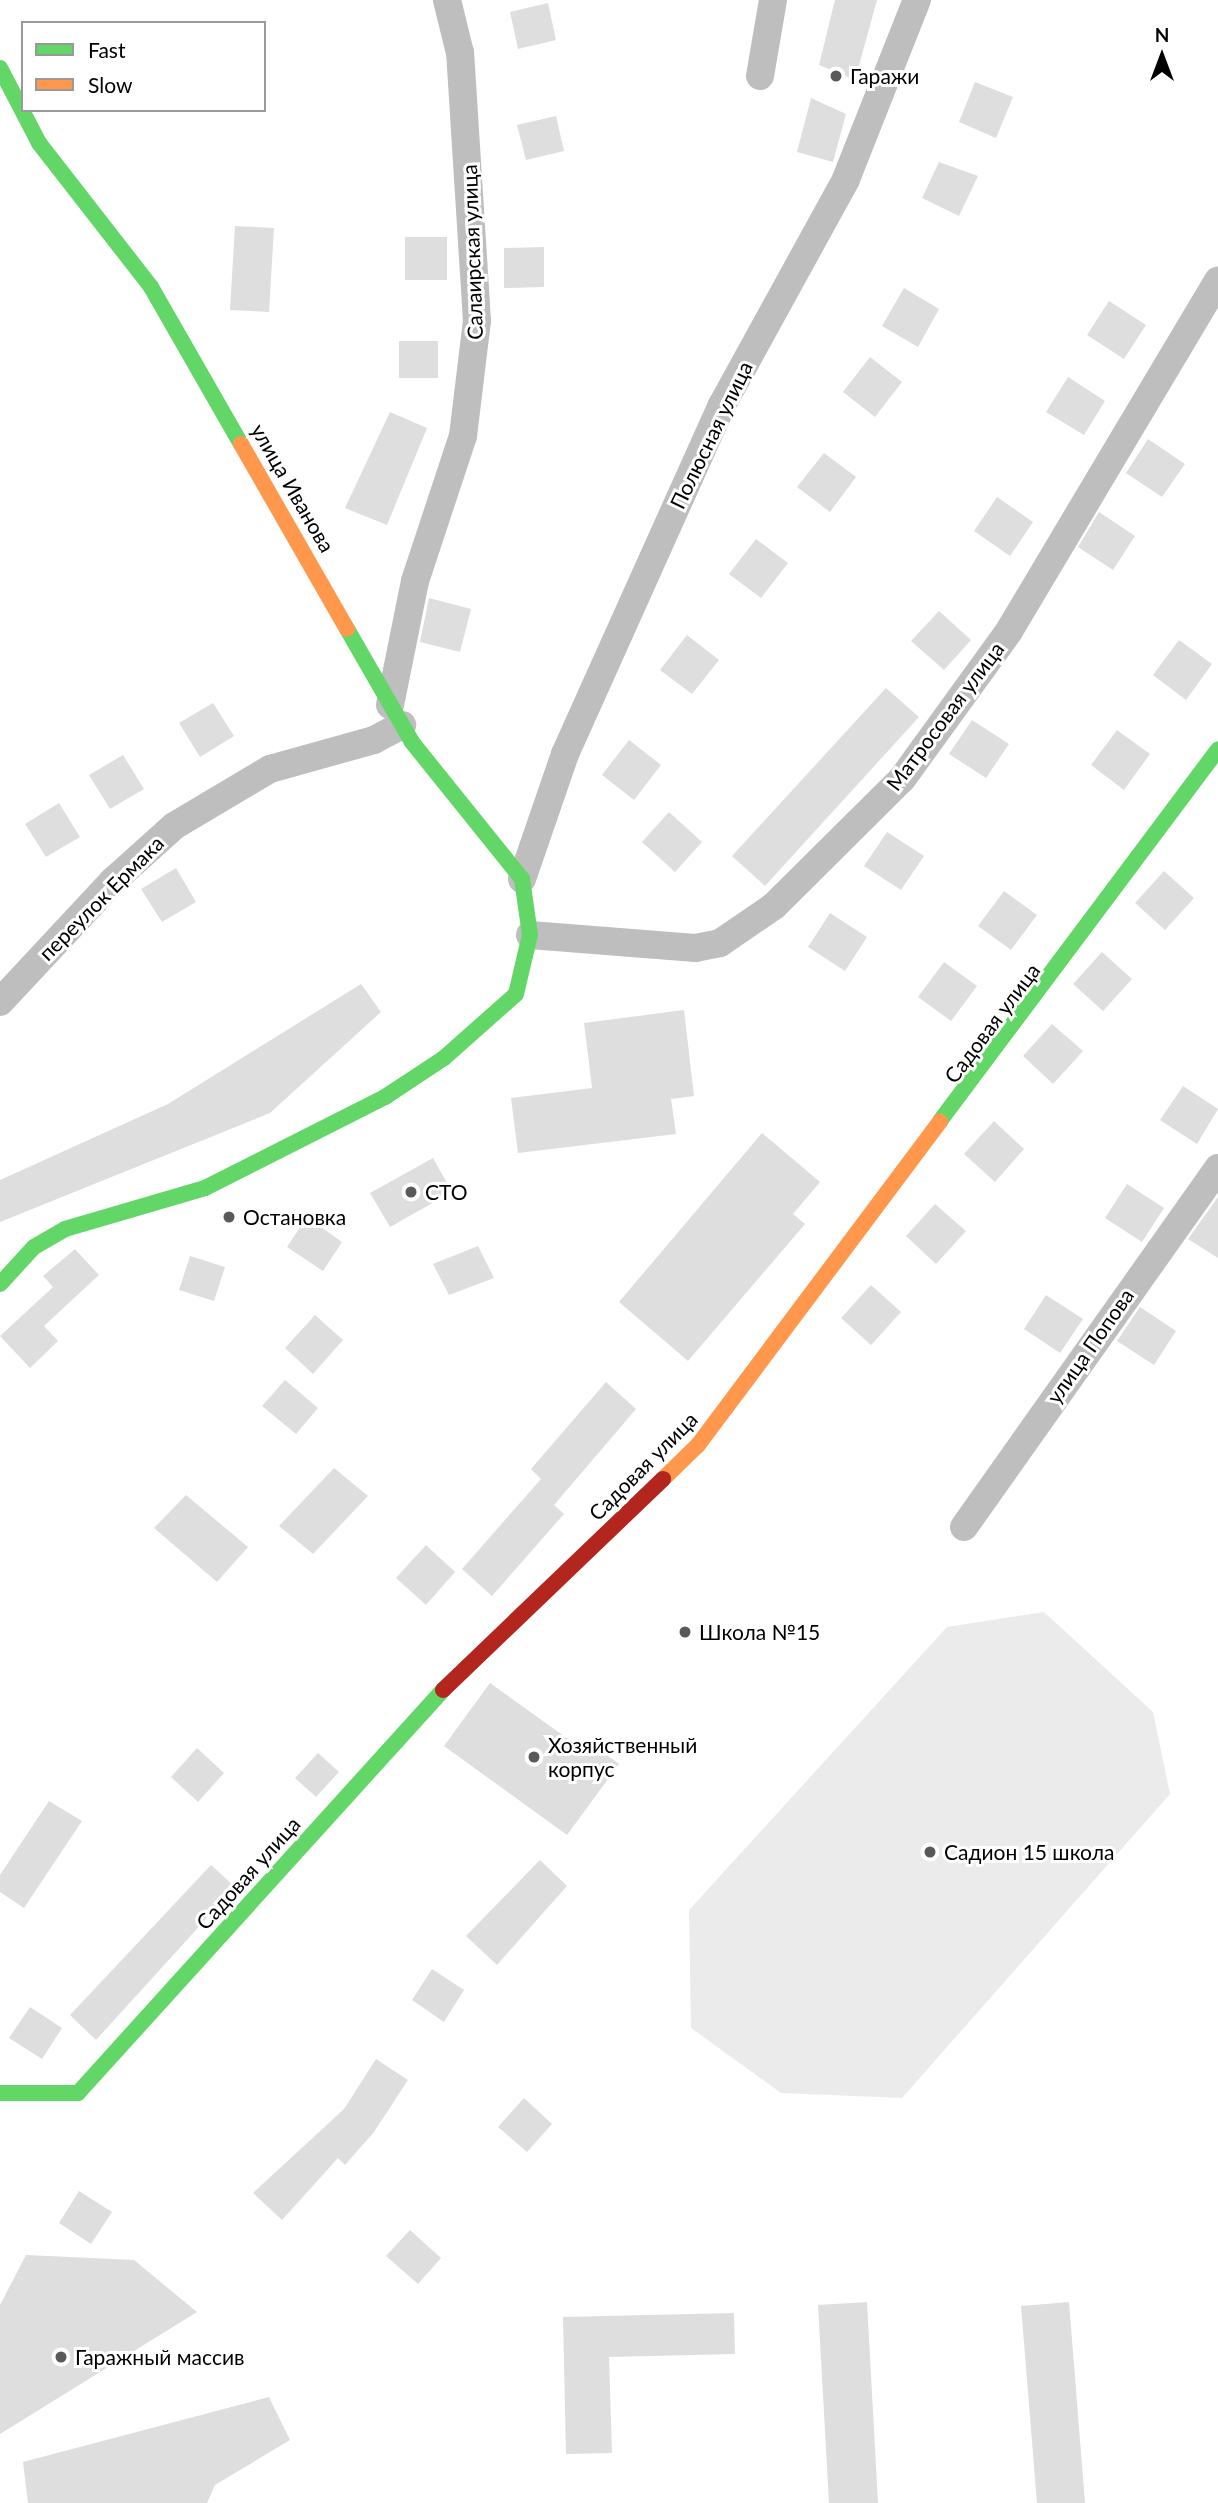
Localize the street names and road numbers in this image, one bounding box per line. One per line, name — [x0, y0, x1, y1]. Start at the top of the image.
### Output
street label: Салаирская улица — [456, 164, 488, 340]
street label: Полюсная улица — [664, 357, 758, 513]
street label: улица Иванова — [246, 419, 340, 557]
street label: Матросовая улица — [881, 637, 1009, 795]
street label: переулок Ермака — [33, 830, 169, 966]
street label: Садовая улица — [939, 958, 1045, 1088]
street label: улица Попова — [1041, 1284, 1139, 1408]
street label: Садовая улица — [583, 1406, 703, 1526]
street label: Садовая улица — [191, 1811, 305, 1935]

